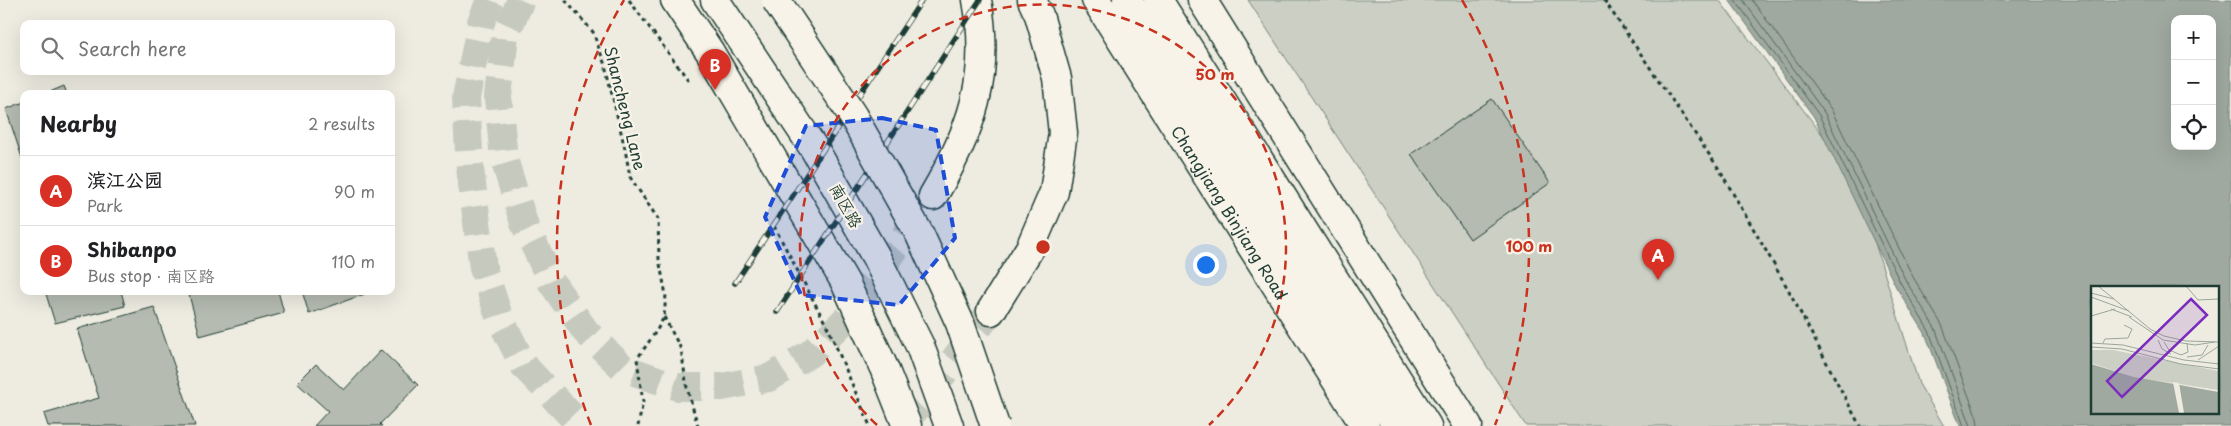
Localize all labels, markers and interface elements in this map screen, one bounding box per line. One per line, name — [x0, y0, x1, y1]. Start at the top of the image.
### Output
map controls — [2171, 15, 2216, 150]
button: + — [2171, 15, 2216, 60]
search box — [20, 20, 395, 75]
icon: search — [38, 34, 66, 62]
text: Search here — [78, 34, 187, 62]
street label: Shancheng Lane — [599, 44, 653, 172]
pin: B — [699, 49, 731, 90]
button: − — [2171, 60, 2216, 105]
text: 50 m — [1196, 62, 1234, 85]
button: locate — [2171, 105, 2216, 150]
text: Nearby — [40, 107, 117, 139]
text: 2 results — [308, 111, 375, 135]
street label: Changjiang Binjiang Road — [1166, 120, 1294, 304]
text: 滨江公园 — [87, 165, 163, 193]
street label: 南区路 — [825, 178, 869, 232]
text: A — [50, 179, 62, 203]
text: 90 m — [334, 179, 375, 203]
text: Park — [87, 193, 123, 217]
text: 100 m — [1506, 234, 1552, 257]
text: Shibanpo — [87, 235, 177, 263]
centre of rings — [1034, 238, 1052, 256]
pin: A — [1642, 239, 1674, 280]
text: B — [51, 249, 61, 273]
text: 110 m — [332, 249, 375, 273]
your location — [1193, 252, 1219, 278]
text: Bus stop · 南区路 — [87, 263, 215, 287]
inset map — [2091, 286, 2218, 414]

